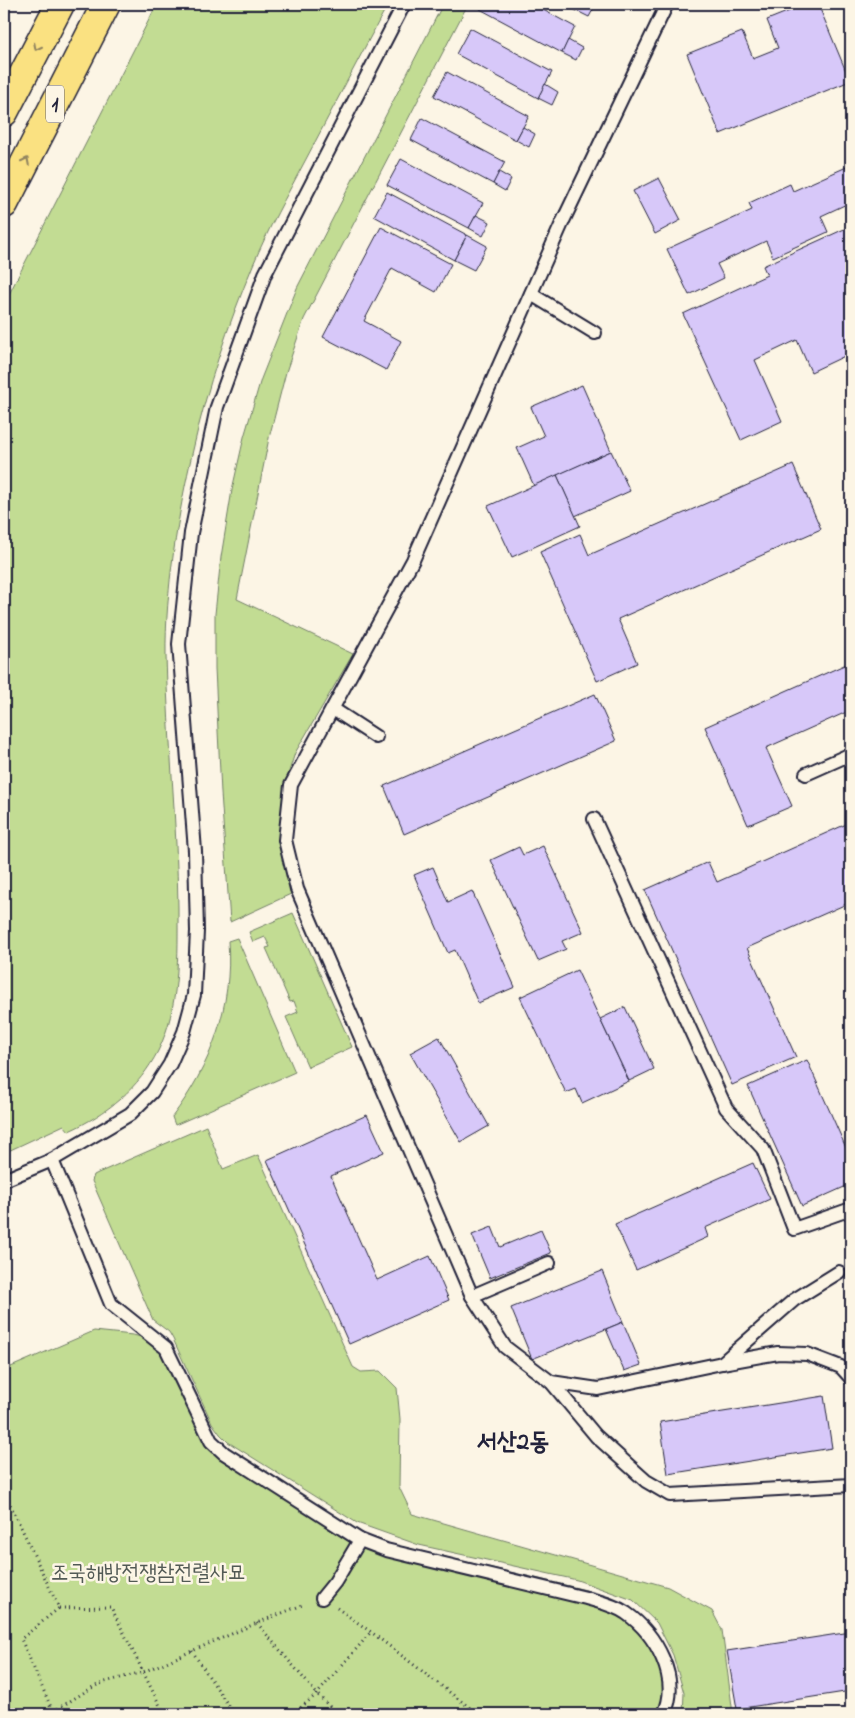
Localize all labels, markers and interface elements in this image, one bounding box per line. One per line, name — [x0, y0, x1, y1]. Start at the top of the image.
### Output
one-way arrow — [33, 42, 43, 51]
road number: 1 — [46, 86, 64, 122]
one-way arrow — [20, 157, 30, 166]
district label: 서산2동 — [477, 1425, 549, 1461]
park label: 조국해방전쟁참전렬사묘 — [51, 1558, 245, 1590]

